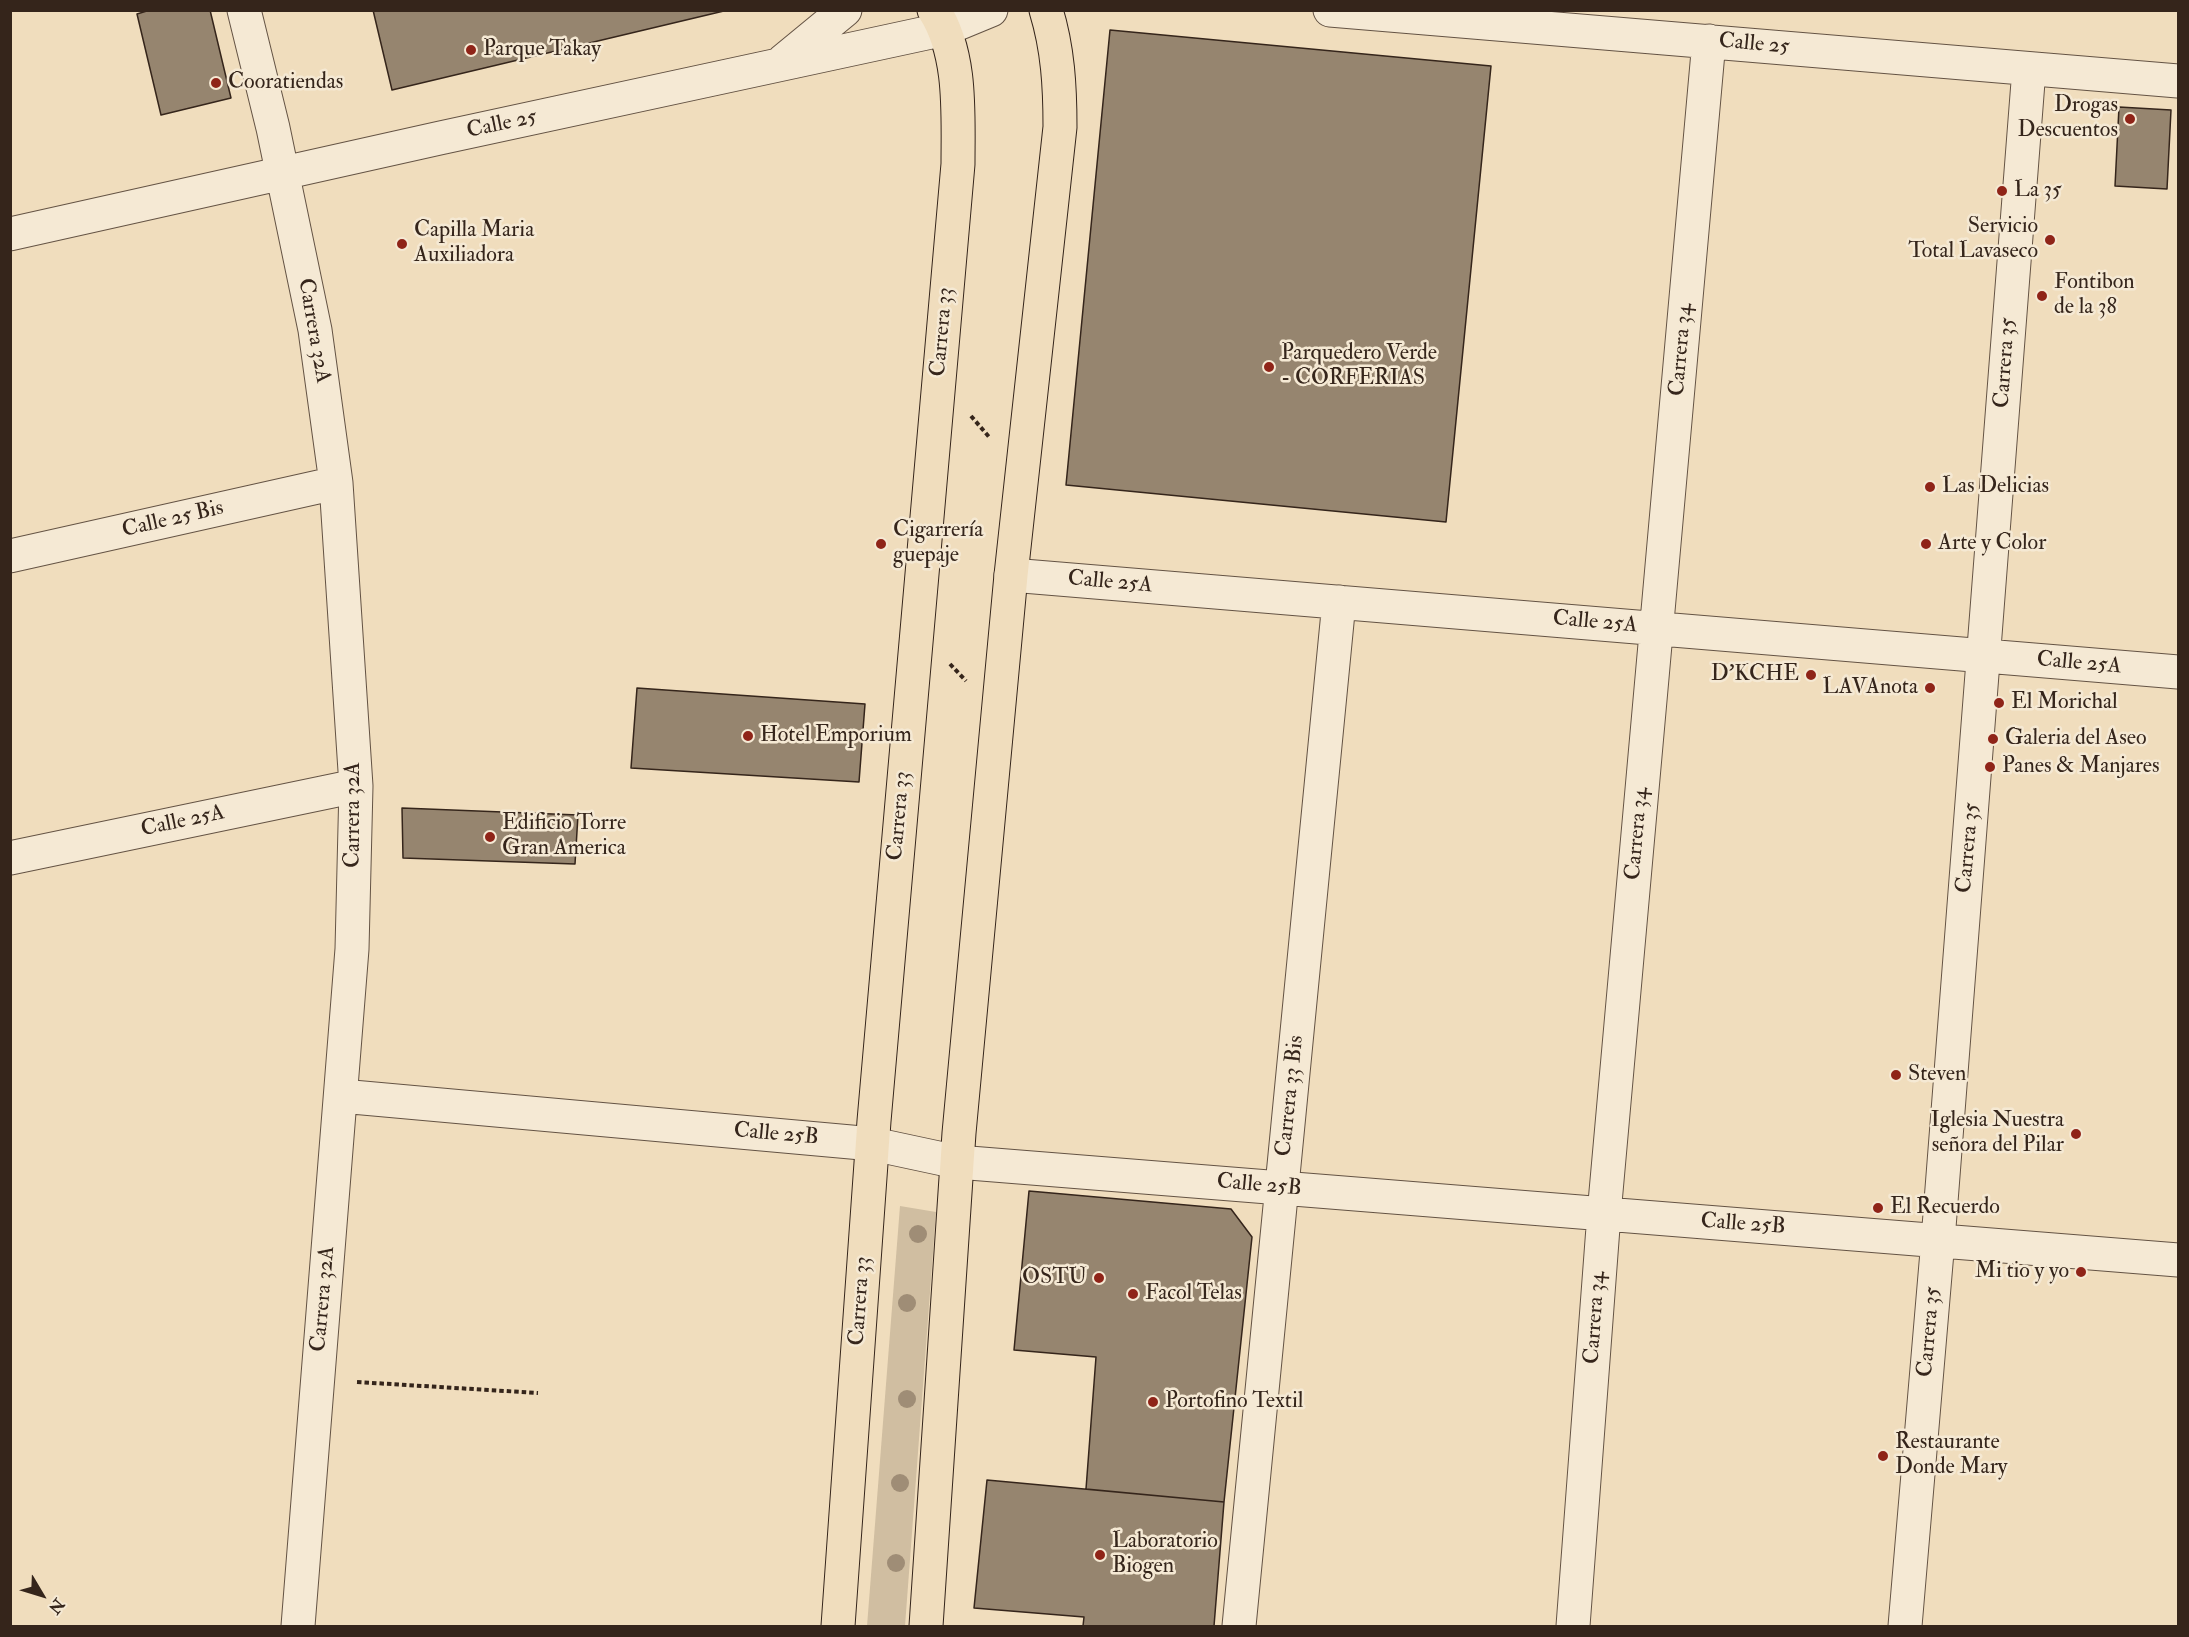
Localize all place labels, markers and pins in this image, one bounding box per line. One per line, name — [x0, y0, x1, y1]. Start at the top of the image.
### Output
place label: Parque Takay — [483, 37, 601, 63]
marker: Parque Takay — [464, 43, 478, 57]
place label: Cooratiendas — [228, 70, 343, 96]
marker: Cooratiendas — [209, 76, 223, 90]
place label: Drogas Descuentos — [2017, 93, 2118, 144]
marker: Drogas Descuentos — [2123, 112, 2137, 126]
place label: La 35 — [2014, 178, 2062, 204]
marker: La 35 — [1995, 184, 2009, 198]
place label: Servicio Total Lavaseco — [1908, 214, 2038, 266]
place label: Capilla Maria Auxiliadora — [414, 218, 534, 270]
marker: Servicio Total Lavaseco — [2043, 233, 2057, 247]
marker: Capilla Maria Auxiliadora — [395, 237, 409, 251]
place label: Fontibon de la 38 — [2054, 270, 2135, 322]
marker: Fontibon de la 38 — [2035, 289, 2049, 303]
place label: Parquedero Verde - CORFERIAS — [1281, 341, 1437, 392]
marker: Parquedero Verde - CORFERIAS — [1262, 360, 1276, 374]
place label: Las Delicias — [1942, 474, 2049, 500]
marker: Las Delicias — [1923, 480, 1937, 494]
place label: Cigarrería guepaje — [893, 518, 983, 570]
place label: Arte y Color — [1938, 531, 2046, 557]
marker: Cigarrería guepaje — [874, 537, 888, 551]
marker: Arte y Color — [1919, 537, 1933, 551]
place label: D'KCHE — [1711, 662, 1799, 688]
marker: D'KCHE — [1804, 668, 1818, 682]
place label: LAVAnota — [1822, 675, 1918, 701]
marker: LAVAnota — [1923, 681, 1937, 695]
place label: El Morichal — [2011, 690, 2118, 716]
marker: El Morichal — [1992, 696, 2006, 710]
place label: Hotel Emporium — [760, 723, 912, 749]
place label: Galeria del Aseo — [2005, 726, 2147, 752]
marker: Hotel Emporium — [741, 729, 755, 743]
marker: Galeria del Aseo — [1986, 732, 2000, 746]
place label: Panes & Manjares — [2002, 754, 2160, 780]
marker: Panes & Manjares — [1983, 760, 1997, 774]
place label: Edificio Torre Gran America — [502, 811, 626, 862]
marker: Edificio Torre Gran America — [483, 830, 497, 844]
place label: Steven — [1908, 1062, 1966, 1088]
marker: Steven — [1889, 1068, 1903, 1082]
place label: Iglesia Nuestra señora del Pilar — [1931, 1108, 2064, 1160]
marker: Iglesia Nuestra señora del Pilar — [2069, 1127, 2083, 1141]
place label: El Recuerdo — [1890, 1195, 2000, 1221]
marker: El Recuerdo — [1871, 1201, 1885, 1215]
place label: Mi tio y yo — [1975, 1259, 2069, 1285]
place label: OSTU — [1022, 1265, 1087, 1291]
marker: Mi tio y yo — [2074, 1265, 2088, 1279]
marker: OSTU — [1092, 1271, 1106, 1285]
place label: Facol Telas — [1145, 1281, 1242, 1307]
marker: Facol Telas — [1126, 1287, 1140, 1301]
place label: Portofino Textil — [1165, 1389, 1303, 1415]
marker: Portofino Textil — [1146, 1395, 1160, 1409]
place label: Restaurante Donde Mary — [1895, 1430, 2008, 1482]
marker: Restaurante Donde Mary — [1876, 1449, 1890, 1463]
place label: Laboratorio Biogen — [1112, 1529, 1218, 1580]
marker: Laboratorio Biogen — [1093, 1548, 1107, 1562]

